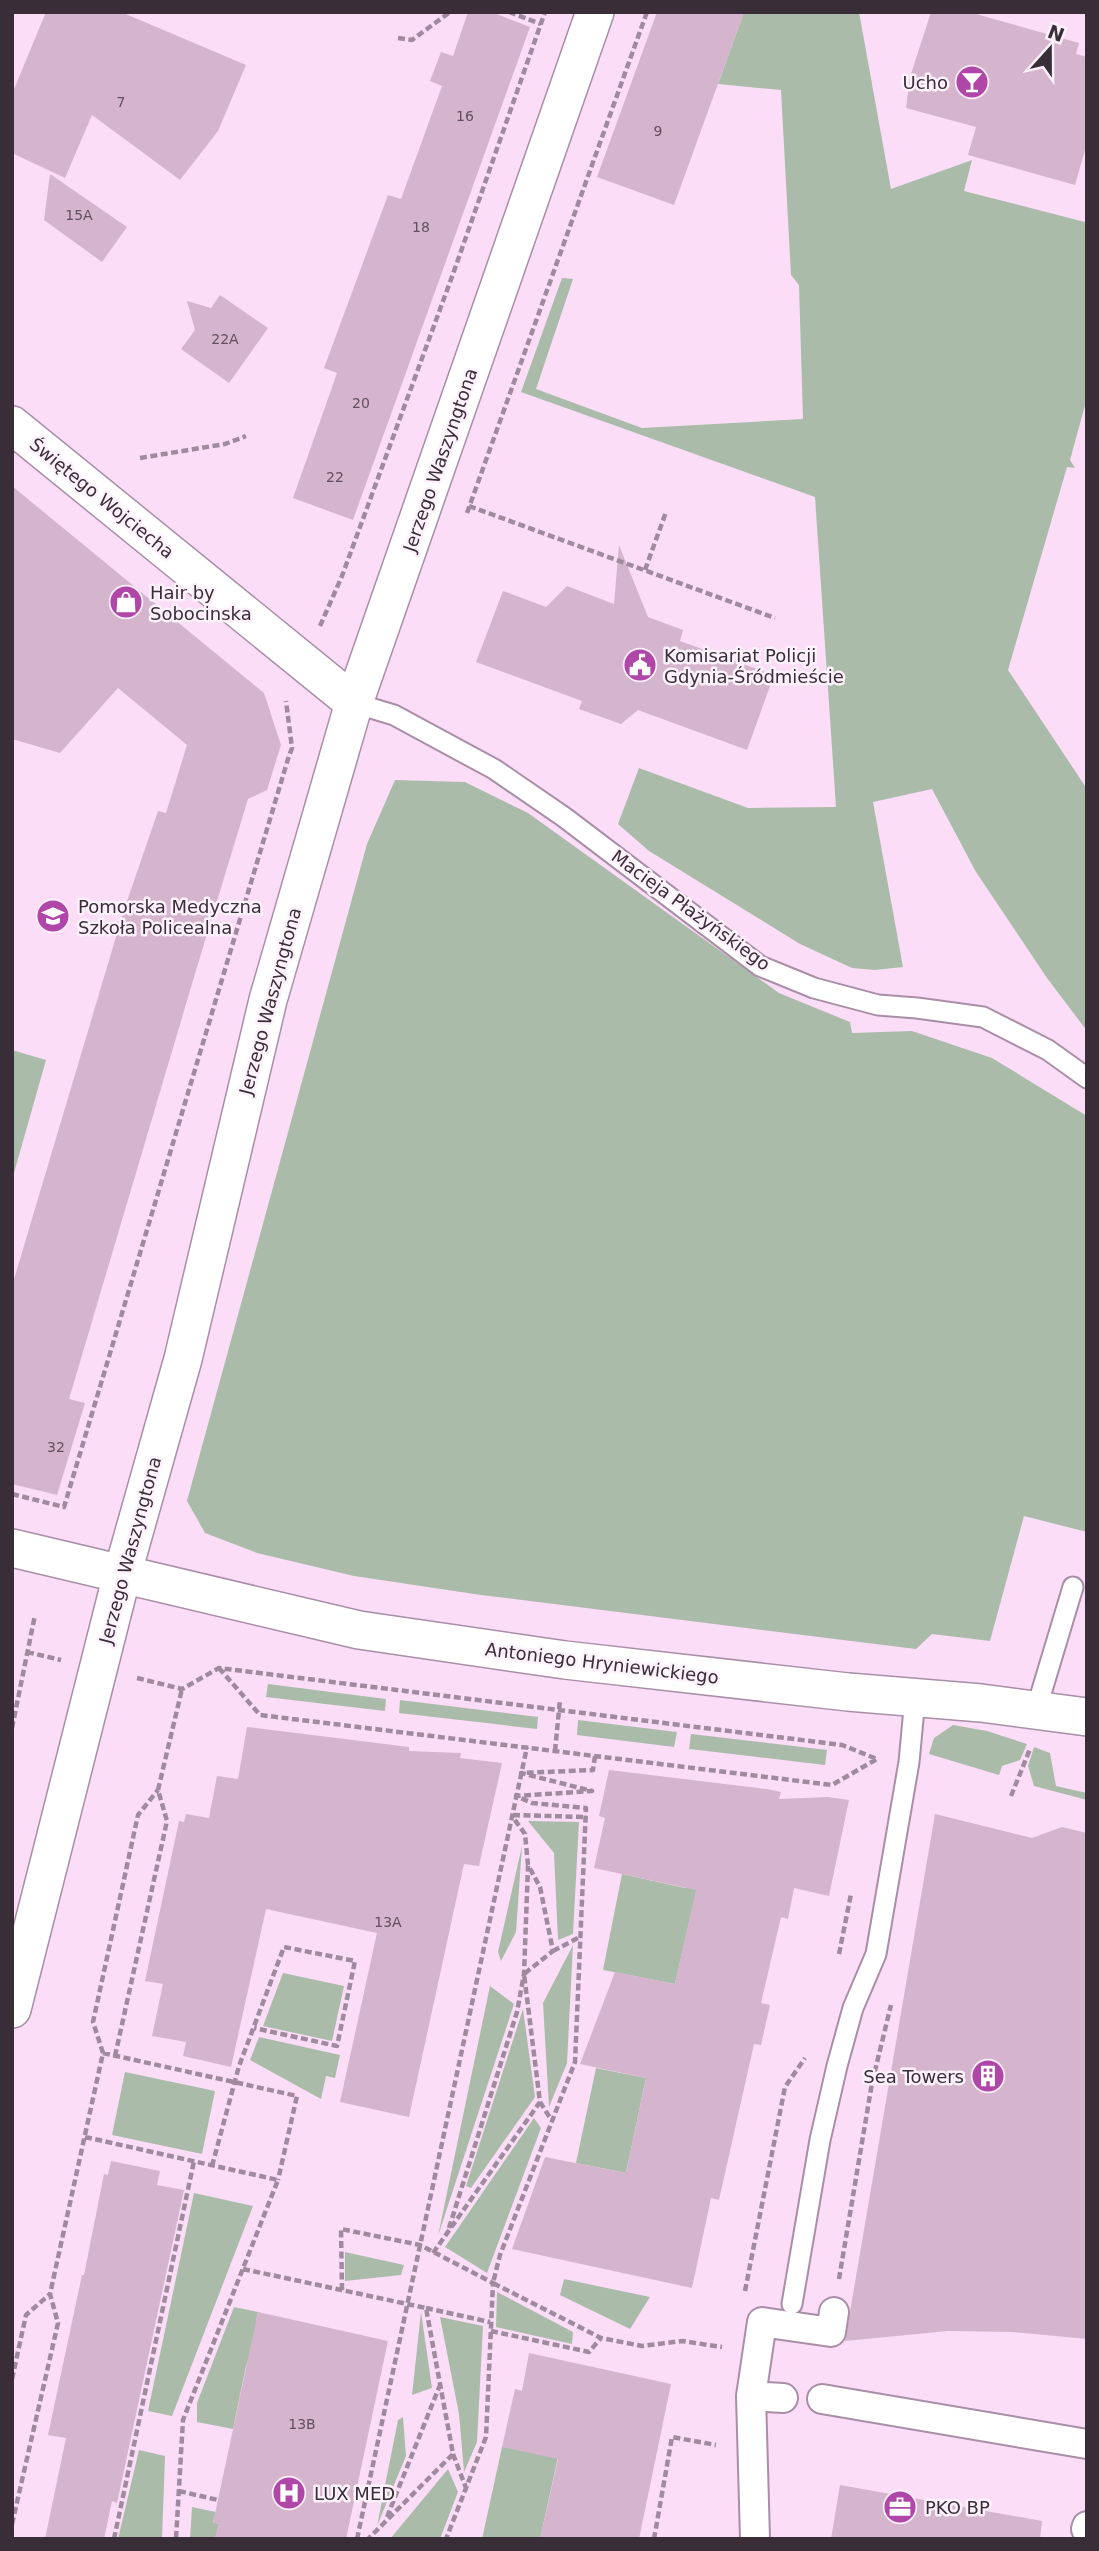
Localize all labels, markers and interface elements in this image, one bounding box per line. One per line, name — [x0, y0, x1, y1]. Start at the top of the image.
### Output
north arrow — [1015, 14, 1085, 84]
text: N — [1045, 20, 1067, 46]
bar icon: Ucho — [953, 63, 991, 101]
place label: Ucho — [903, 72, 948, 93]
house number: 7 — [117, 94, 125, 110]
house number: 16 — [456, 108, 474, 124]
house number: 9 — [654, 123, 662, 139]
house number: 15A — [65, 207, 93, 223]
house number: 18 — [412, 219, 430, 235]
house number: 22A — [211, 331, 239, 347]
street label: Jerzego Waszyngtona — [398, 365, 481, 556]
house number: 20 — [352, 395, 370, 411]
street label: Świętego Wojciecha — [26, 433, 178, 563]
house number: 22 — [326, 469, 344, 485]
place label: Hair by Sobocinska — [150, 582, 252, 624]
shop icon: Hair by Sobocinska — [107, 583, 145, 621]
place label: Komisariat Policji Gdynia-Śródmieście — [664, 645, 844, 687]
public building icon: Komisariat Policji Gdynia-Śródmieście — [621, 646, 659, 684]
street label: Macieja Płażyńskiego — [608, 845, 774, 975]
place label: Pomorska Medyczna Szkoła Policealna — [78, 896, 262, 938]
school or university icon: Pomorska Medyczna Szkoła Policealna — [34, 897, 72, 935]
street label: Jerzego Waszyngtona — [235, 905, 305, 1098]
house number: 32 — [47, 1439, 65, 1455]
street label: Jerzego Waszyngtona — [95, 1454, 165, 1647]
street label: Antoniego Hryniewickiego — [484, 1638, 720, 1688]
house number: 13A — [374, 1914, 402, 1930]
building icon: Sea Towers — [969, 2057, 1007, 2095]
place label: Sea Towers — [863, 2066, 964, 2087]
house number: 13B — [288, 2416, 316, 2432]
hospital icon: LUX MED — [270, 2474, 308, 2512]
place label: LUX MED — [314, 2483, 395, 2504]
office icon: PKO BP — [881, 2488, 919, 2526]
place label: PKO BP — [925, 2497, 990, 2518]

